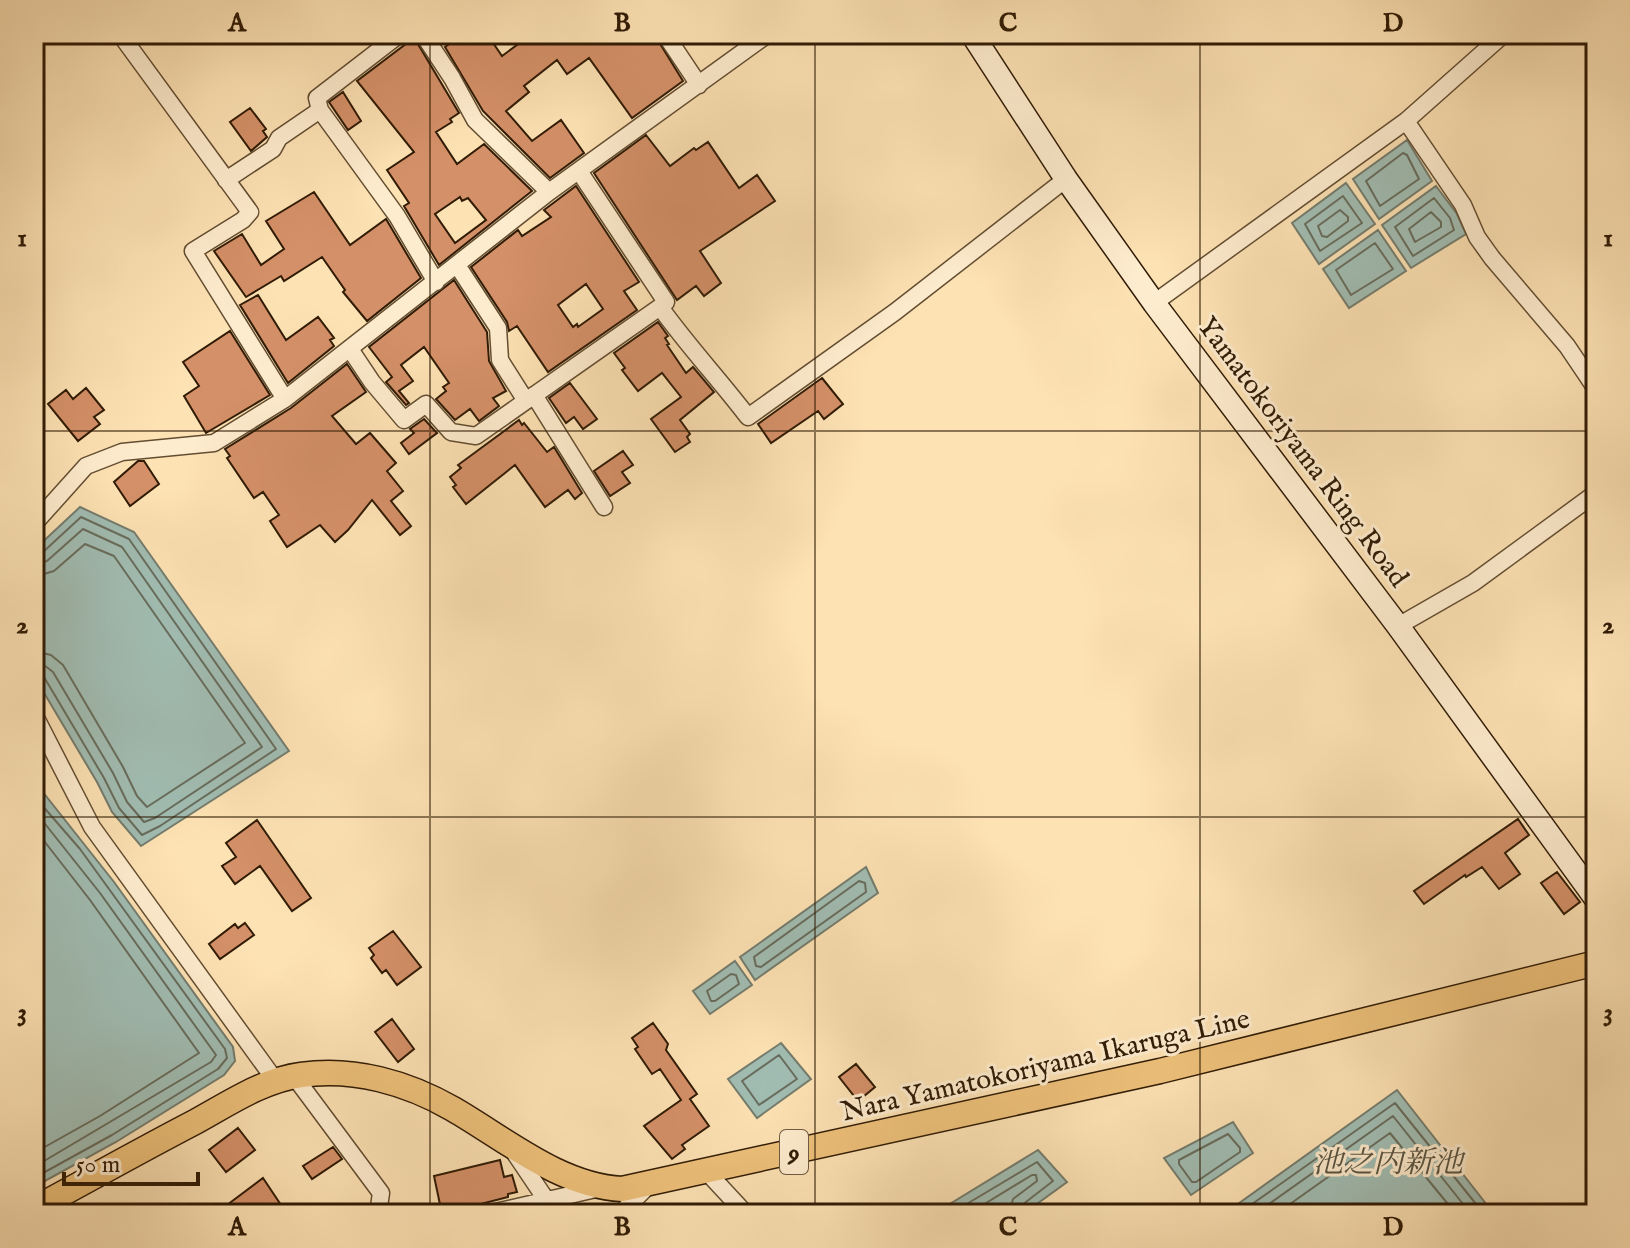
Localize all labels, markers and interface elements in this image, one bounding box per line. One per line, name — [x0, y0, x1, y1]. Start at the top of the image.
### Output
text: A — [227, 7, 247, 40]
text: B — [613, 7, 631, 40]
text: C — [999, 7, 1018, 40]
text: D — [1383, 7, 1404, 40]
text: 1 — [17, 222, 27, 255]
text: 1 — [1603, 222, 1613, 255]
street label: Yamatokoriyama Ring Road — [1189, 310, 1415, 595]
text: 2 — [16, 609, 28, 642]
text: 2 — [1602, 609, 1614, 642]
text: 3 — [17, 996, 27, 1029]
text: 3 — [1603, 996, 1613, 1029]
street label: Nara Yamatokoriyama Ikaruga Line — [838, 1002, 1253, 1131]
road number: 9 — [780, 1130, 808, 1174]
scale bar — [64, 1136, 198, 1186]
water label: 池之内新池 — [1313, 1145, 1466, 1183]
text: 50 m — [76, 1150, 120, 1181]
text: A — [227, 1211, 247, 1244]
text: B — [613, 1211, 631, 1244]
text: C — [999, 1211, 1018, 1244]
text: D — [1383, 1211, 1404, 1244]

